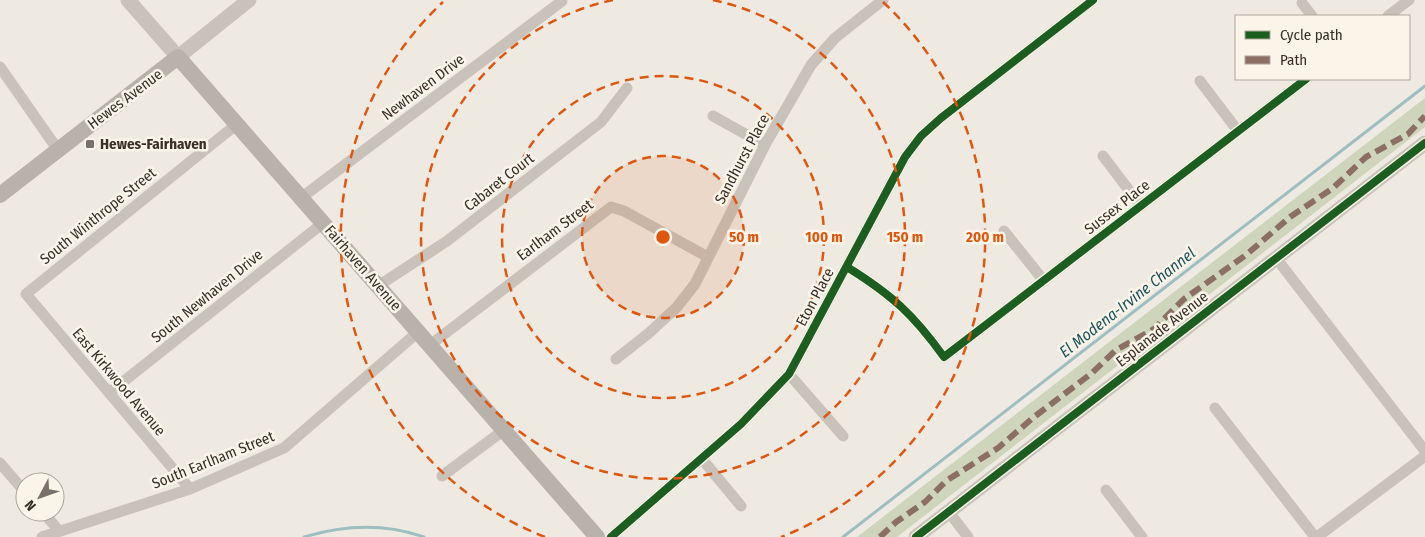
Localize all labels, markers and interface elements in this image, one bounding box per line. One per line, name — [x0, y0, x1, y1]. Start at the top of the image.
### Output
legend — [1235, 15, 1410, 80]
text: Cycle path — [1280, 26, 1343, 44]
street label: Newhaven Drive — [378, 50, 468, 124]
text: Path — [1280, 51, 1307, 69]
street label: Hewes Avenue — [84, 65, 166, 133]
street label: Sandhurst Place — [711, 111, 773, 207]
place label: Hewes-Fairhaven — [100, 135, 207, 153]
marker: Hewes-Fairhaven — [84, 138, 96, 150]
street label: Cabaret Court — [460, 149, 538, 215]
street label: South Winthrope Street — [36, 164, 160, 268]
street label: Sussex Place — [1081, 176, 1153, 238]
street label: Earlham Street — [513, 195, 597, 264]
street label: Fairhaven Avenue — [321, 221, 405, 315]
centre of rings — [654, 228, 672, 246]
text: 50 m — [729, 228, 759, 246]
text: 100 m — [805, 228, 843, 246]
text: 150 m — [887, 228, 923, 246]
text: 200 m — [965, 228, 1004, 246]
water label: El Modena-Irvine Channel — [1056, 243, 1199, 361]
street label: South Newhaven Drive — [148, 246, 266, 346]
street label: Eton Place — [792, 265, 838, 329]
street label: Esplanade Avenue — [1112, 287, 1212, 371]
street label: East Kirkwood Avenue — [69, 324, 169, 440]
street label: South Earlham Street — [149, 427, 277, 493]
north arrow — [15, 472, 65, 522]
text: N — [21, 496, 40, 514]

